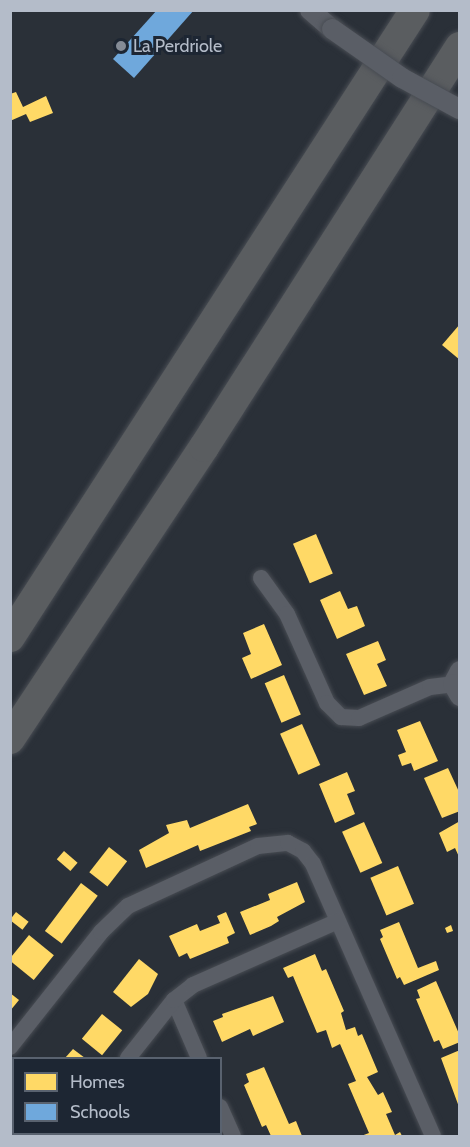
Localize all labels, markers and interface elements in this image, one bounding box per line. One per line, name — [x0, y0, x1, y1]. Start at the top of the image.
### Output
place label: La Perdriole — [133, 35, 222, 57]
marker: La Perdriole — [114, 39, 128, 53]
legend — [12, 1057, 222, 1135]
text: Homes — [70, 1071, 125, 1093]
text: Schools — [70, 1101, 130, 1123]

